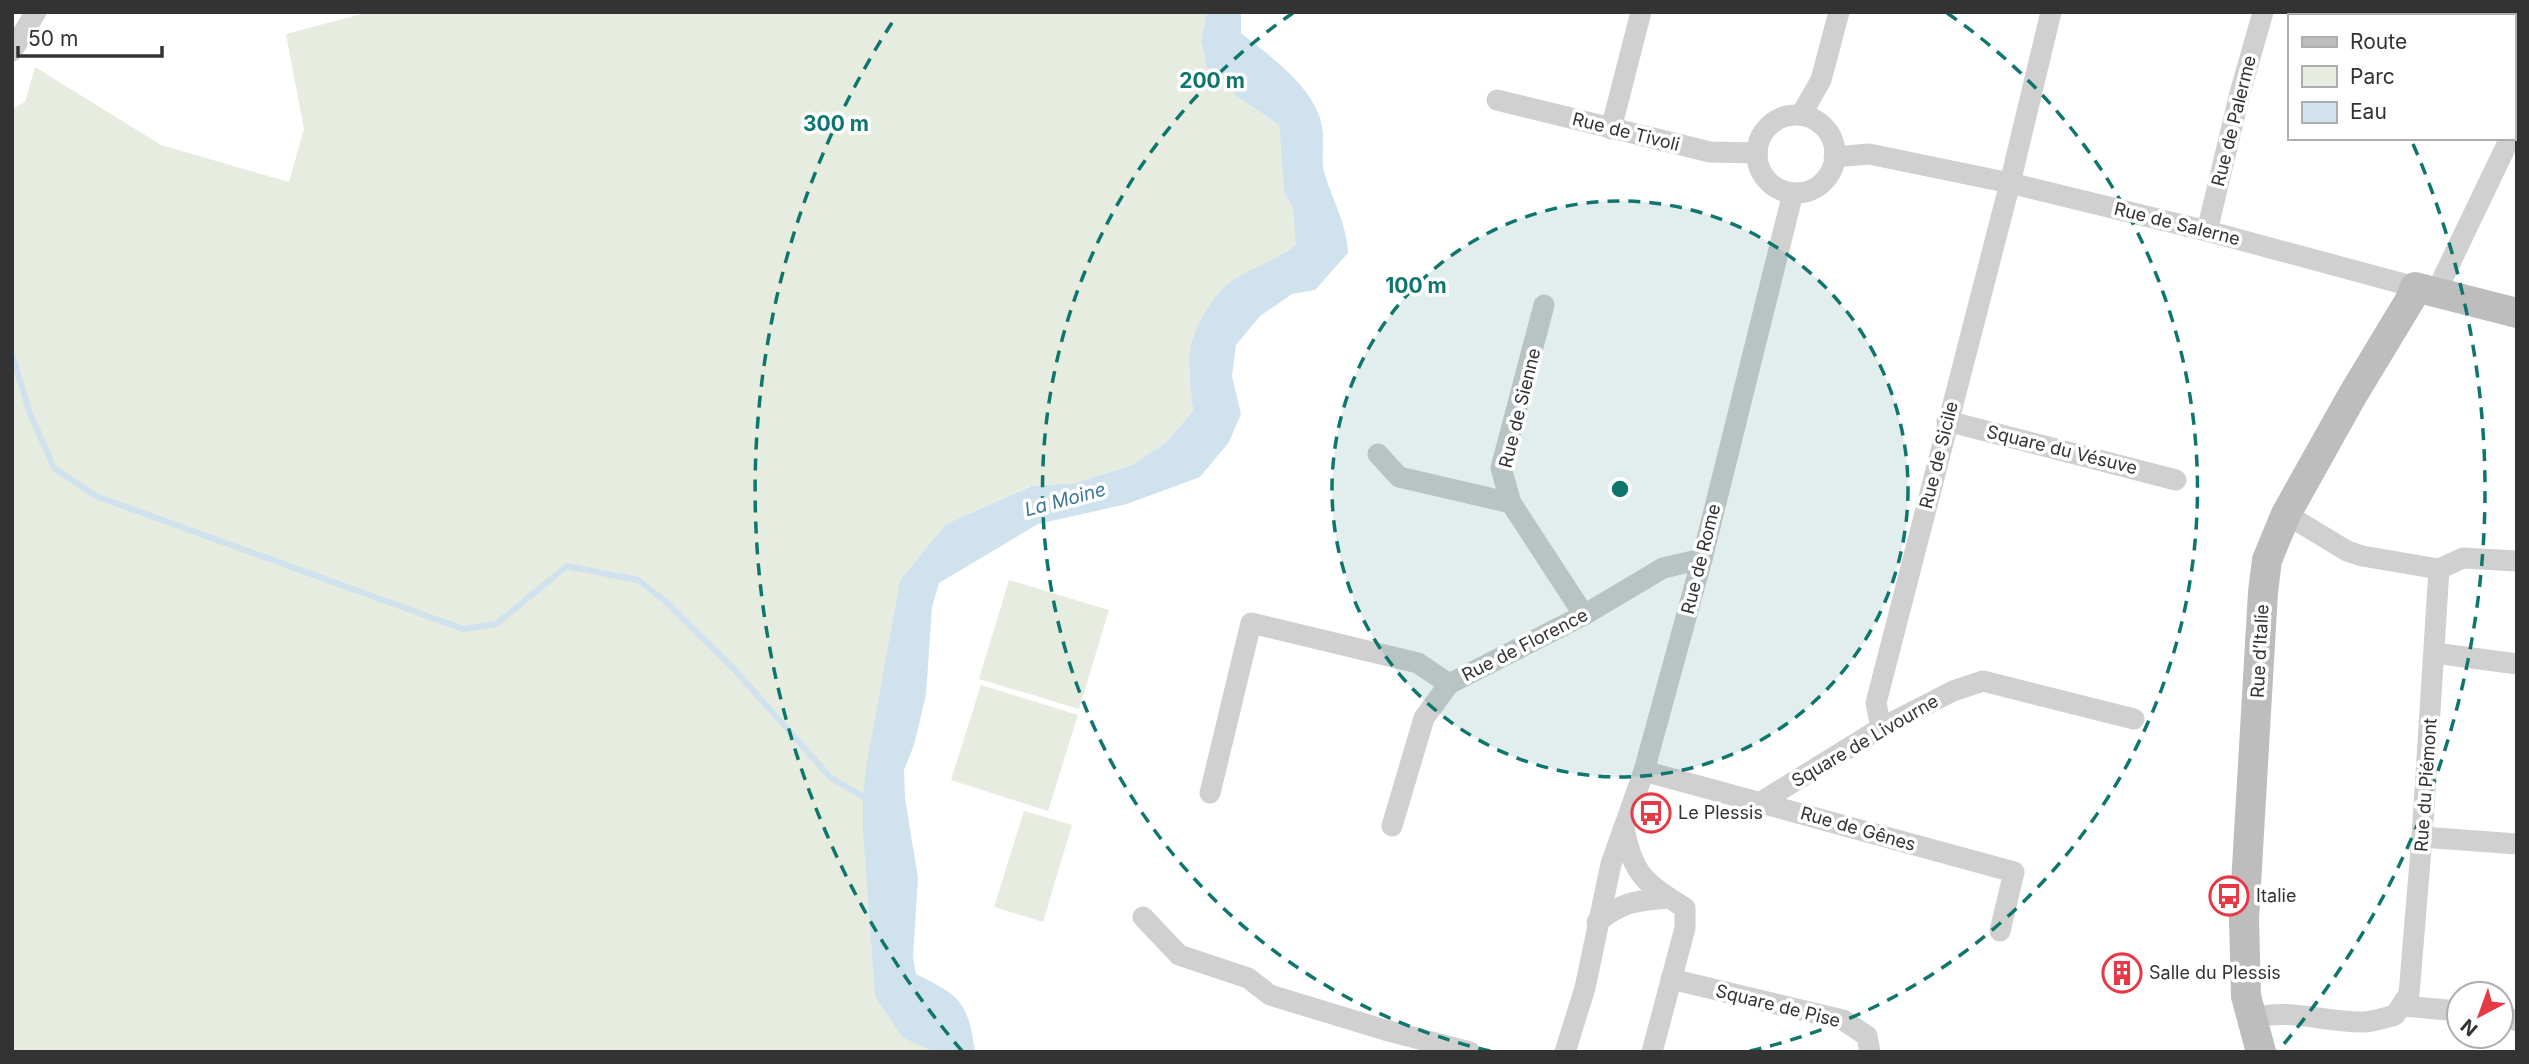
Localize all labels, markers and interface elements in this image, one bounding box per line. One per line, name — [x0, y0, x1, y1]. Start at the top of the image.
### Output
scale bar — [18, 14, 161, 58]
legend — [2288, 14, 2515, 140]
text: 50 m — [28, 26, 78, 51]
text: Route — [2350, 29, 2407, 54]
street label: Rue de Palerme — [2207, 53, 2260, 188]
text: Parc — [2350, 64, 2395, 89]
text: 200 m — [1179, 68, 1245, 93]
text: Eau — [2350, 99, 2387, 124]
street label: Rue de Tivoli — [1570, 108, 1682, 155]
text: 300 m — [803, 111, 869, 136]
street label: Rue de Salerne — [2112, 198, 2242, 249]
text: 100 m — [1385, 273, 1447, 298]
street label: Rue de Sienne — [1495, 346, 1545, 470]
street label: Rue de Sicile — [1915, 399, 1962, 511]
street label: Square du Vésuve — [1985, 421, 2140, 478]
centre of rings — [1608, 477, 1632, 501]
water label: La Moine — [1022, 478, 1108, 521]
street label: Rue de Rome — [1677, 502, 1724, 616]
street label: Rue de Florence — [1458, 604, 1591, 685]
street label: Rue d’Italie — [2247, 604, 2272, 698]
street label: Square de Livourne — [1788, 690, 1942, 791]
street label: Rue du Piémont — [2410, 717, 2441, 853]
bus stop icon: Le Plessis — [1630, 792, 1672, 834]
place label: Le Plessis — [1678, 802, 1763, 823]
street label: Rue de Gênes — [1798, 802, 1918, 855]
bus stop icon: Italie — [2208, 875, 2250, 917]
place label: Italie — [2256, 885, 2296, 906]
building icon: Salle du Plessis — [2101, 952, 2143, 994]
place label: Salle du Plessis — [2149, 962, 2281, 983]
street label: Square de Pise — [1714, 980, 1843, 1031]
north arrow — [2445, 980, 2515, 1050]
text: N — [2456, 1014, 2482, 1041]

